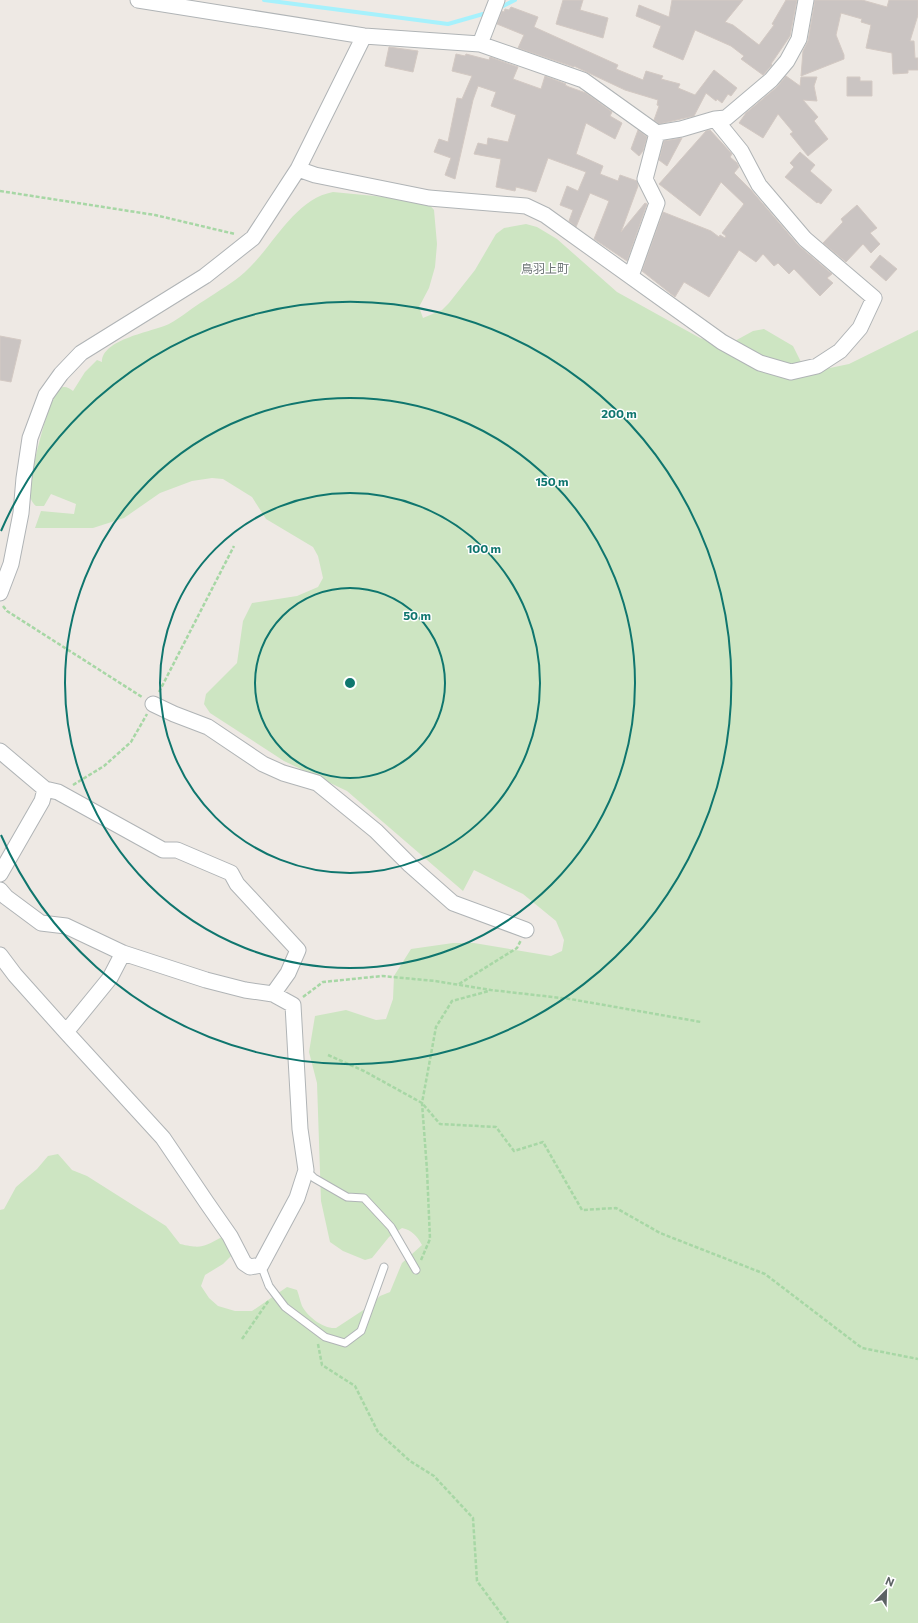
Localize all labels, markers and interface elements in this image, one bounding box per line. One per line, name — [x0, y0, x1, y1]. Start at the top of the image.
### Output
district label: 鳥羽上町 — [521, 261, 569, 275]
text: 200 m — [601, 406, 637, 420]
text: 150 m — [535, 474, 569, 488]
text: 100 m — [467, 541, 501, 555]
text: 50 m — [403, 608, 431, 622]
centre of rings — [343, 676, 357, 690]
north arrow — [866, 1571, 906, 1611]
text: N — [884, 1574, 896, 1589]

